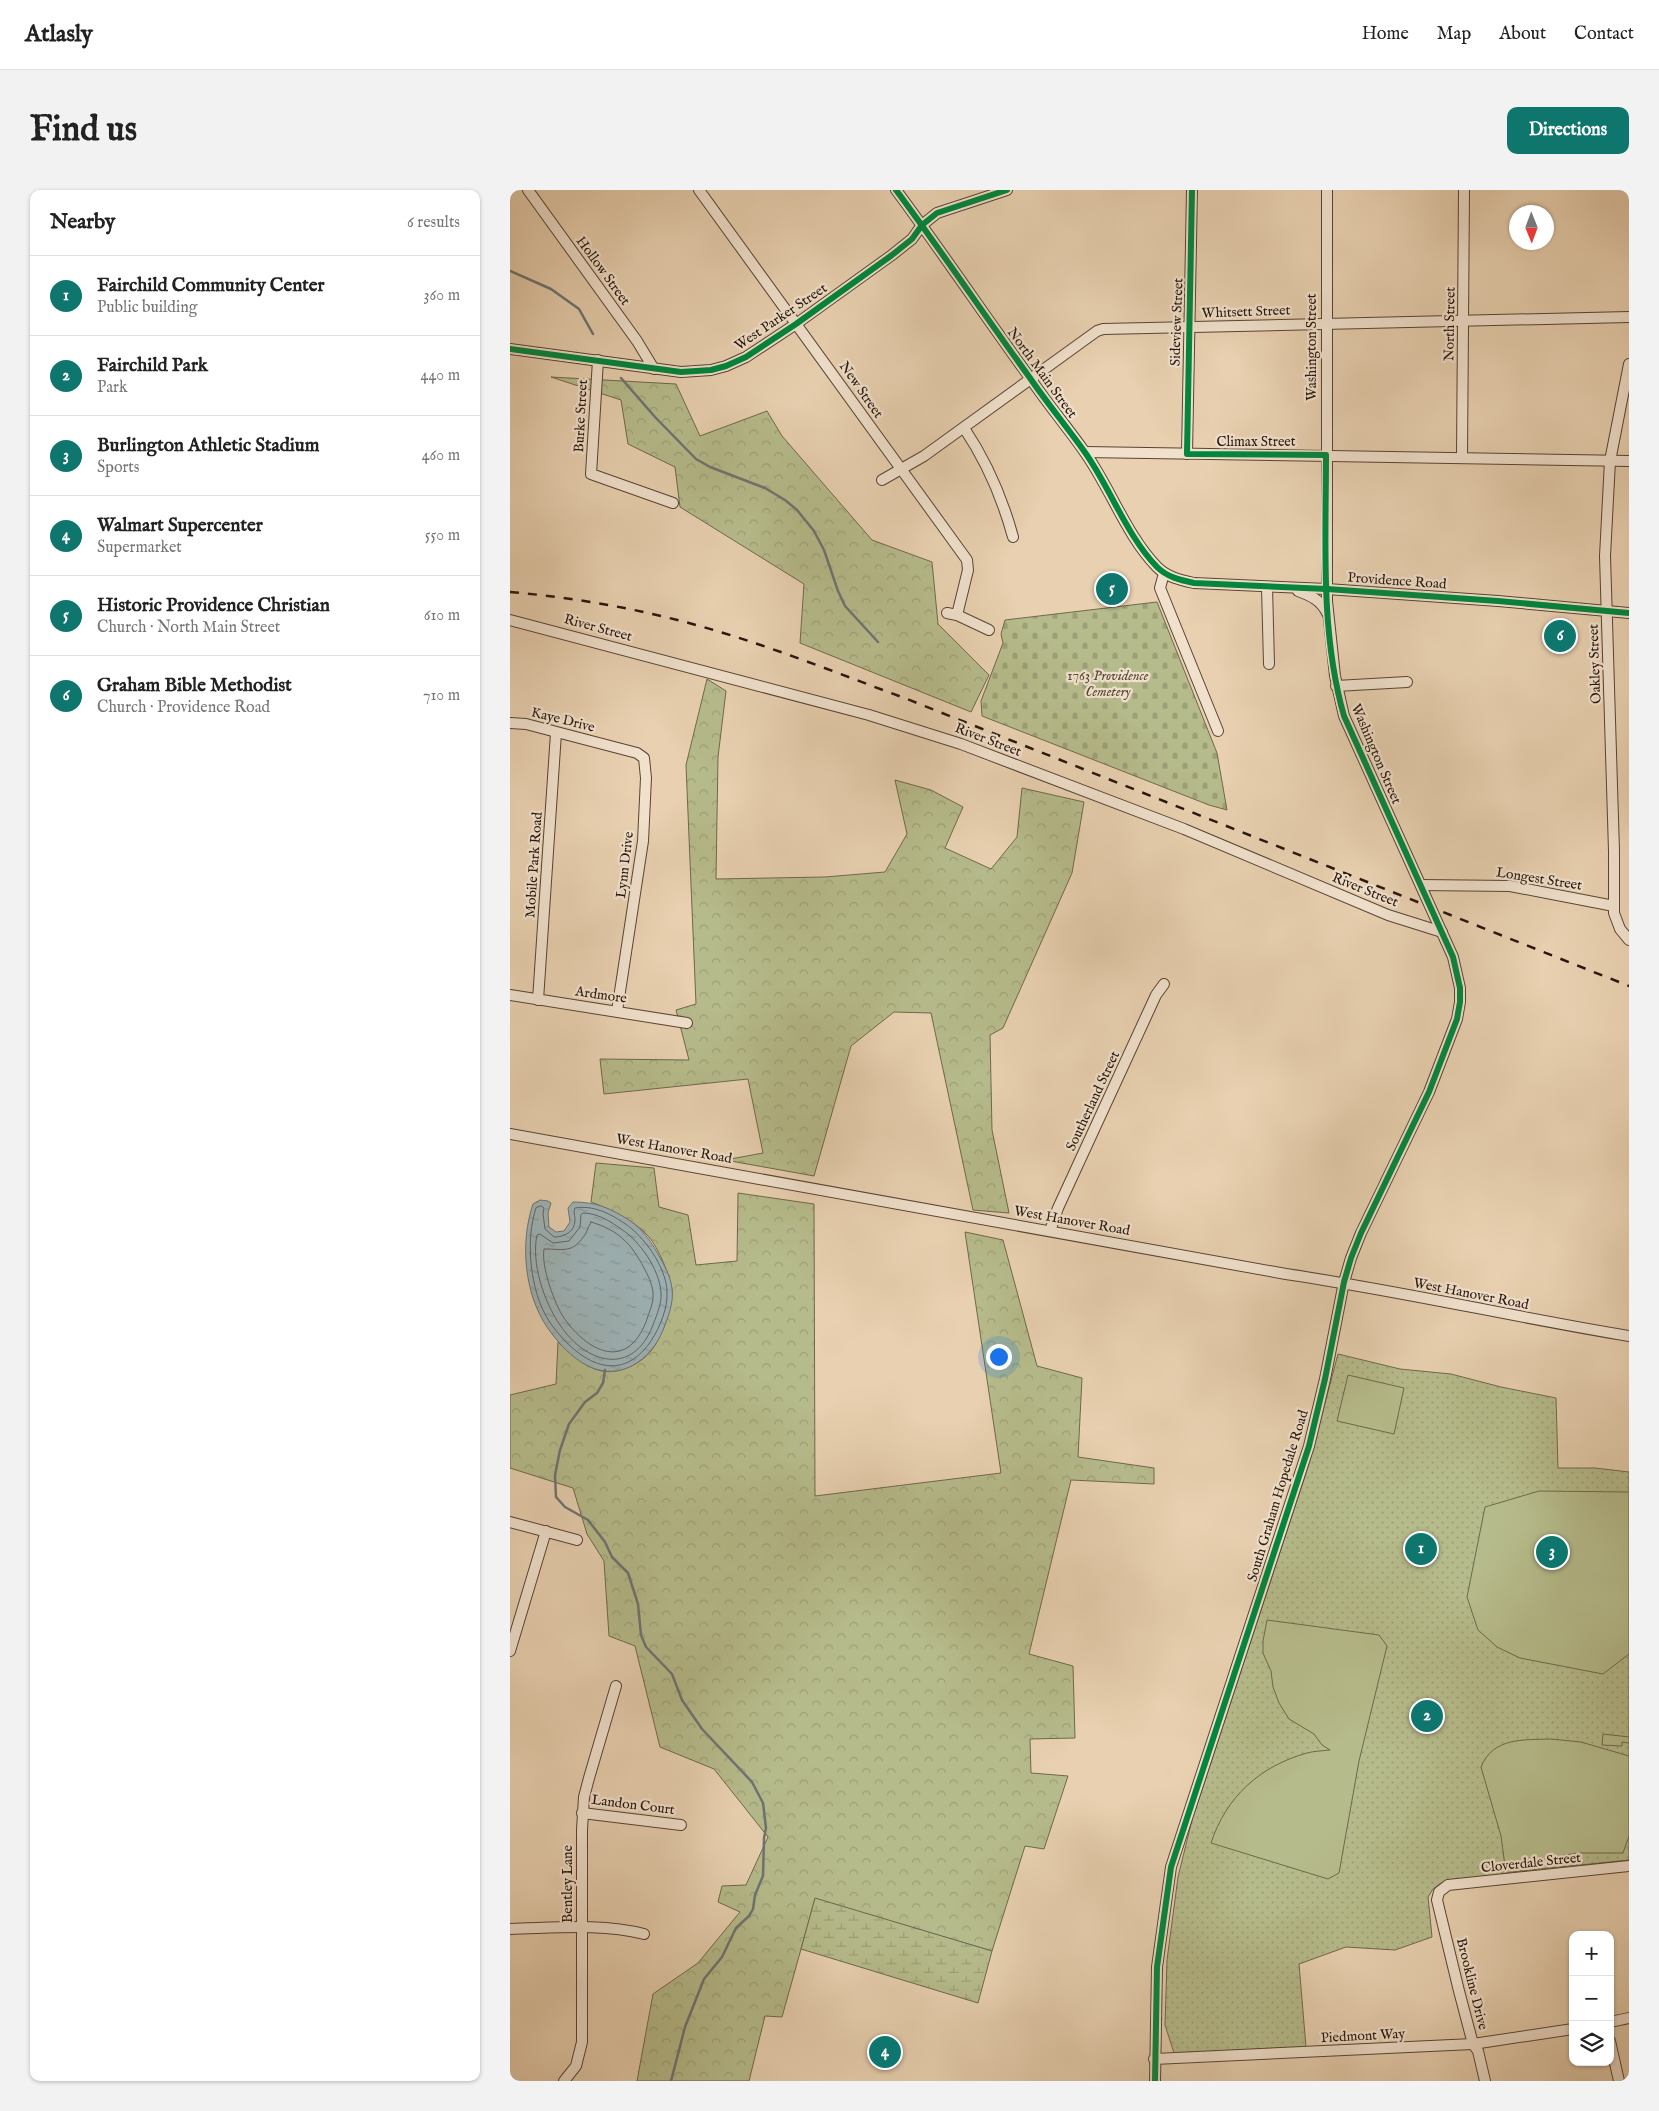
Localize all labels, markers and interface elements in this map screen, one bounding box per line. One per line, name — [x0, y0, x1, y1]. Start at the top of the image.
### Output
text: Atlasly — [25, 19, 93, 50]
text: Home — [1362, 23, 1409, 46]
text: Map — [1437, 23, 1471, 46]
text: About — [1499, 23, 1546, 46]
text: Contact — [1574, 23, 1634, 46]
button: Directions — [1507, 107, 1629, 154]
text: Find us — [30, 108, 137, 153]
north arrow — [1509, 205, 1554, 250]
text: Nearby — [50, 209, 115, 236]
text: 6 results — [407, 213, 460, 233]
street label: Hollow Street — [572, 233, 634, 309]
text: Fairchild Community Center — [97, 274, 324, 298]
street label: Sideview Street — [1166, 277, 1188, 366]
street label: West Parker Street — [731, 279, 831, 355]
text: 1 — [63, 286, 69, 306]
text: 360 m — [424, 286, 460, 306]
street label: North Street — [1440, 286, 1460, 361]
street label: Washington Street — [1303, 293, 1321, 401]
text: Public building — [97, 298, 197, 318]
street label: Whitsett Street — [1201, 301, 1291, 323]
street label: North Main Street — [1003, 324, 1081, 422]
text: Fairchild Park — [97, 354, 208, 378]
street label: New Street — [835, 358, 887, 422]
text: 2 — [62, 366, 70, 386]
text: 440 m — [421, 366, 460, 386]
text: Park — [97, 378, 127, 398]
street label: Burke Street — [570, 379, 592, 453]
street label: Climax Street — [1216, 433, 1296, 451]
text: Burlington Athletic Stadium — [97, 434, 319, 458]
text: 3 — [63, 446, 69, 466]
text: 460 m — [422, 446, 460, 466]
text: Sports — [97, 458, 139, 478]
text: Walmart Supercenter — [97, 514, 263, 538]
text: 4 — [62, 526, 70, 546]
text: 550 m — [425, 526, 460, 546]
text: Supermarket — [97, 538, 182, 558]
street label: Providence Road — [1347, 569, 1448, 593]
pin: 5 — [1096, 570, 1128, 608]
text: Historic Providence Christian — [97, 594, 330, 618]
text: 5 — [63, 606, 69, 626]
text: 610 m — [424, 606, 460, 626]
street label: River Street — [562, 610, 634, 646]
pin: 6 — [1544, 617, 1576, 655]
text: Church · North Main Street — [97, 618, 280, 638]
street label: Oakley Street — [1585, 623, 1605, 704]
park label: 1763 Providence Cemetery — [1068, 667, 1149, 701]
text: Graham Bible Methodist — [97, 674, 292, 698]
text: 6 — [63, 686, 69, 706]
text: 710 m — [423, 686, 460, 706]
text: Church · Providence Road — [97, 698, 270, 718]
street label: Washington Street — [1347, 701, 1405, 807]
street label: Kaye Drive — [529, 703, 597, 737]
street label: River Street — [952, 719, 1024, 761]
street label: Mobile Park Road — [521, 811, 547, 919]
street label: Lynn Drive — [612, 830, 638, 899]
street label: Longest Street — [1495, 863, 1583, 895]
street label: River Street — [1329, 869, 1401, 911]
street label: Ardmore — [573, 982, 629, 1008]
street label: Southerland Street — [1062, 1048, 1124, 1154]
street label: West Hanover Road — [615, 1130, 734, 1168]
street label: West Hanover Road — [1013, 1202, 1132, 1240]
street label: West Hanover Road — [1412, 1274, 1531, 1314]
your location — [986, 1344, 1012, 1370]
street label: South Graham Hopedale Road — [1243, 1407, 1313, 1584]
pin: 1 — [1405, 1530, 1437, 1568]
pin: 3 — [1536, 1533, 1568, 1571]
pin: 2 — [1411, 1697, 1443, 1735]
street label: Landon Court — [590, 1791, 676, 1819]
street label: Bentley Lane — [559, 1844, 577, 1923]
street label: Cloverdale Street — [1480, 1849, 1582, 1877]
map controls — [1569, 1931, 1614, 2066]
button: + — [1569, 1931, 1614, 1976]
street label: Brookline Drive — [1452, 1936, 1492, 2032]
button: − — [1569, 1976, 1614, 2021]
button: layers — [1569, 2021, 1614, 2066]
street label: Piedmont Way — [1320, 2025, 1406, 2047]
pin: 4 — [869, 2033, 901, 2071]

